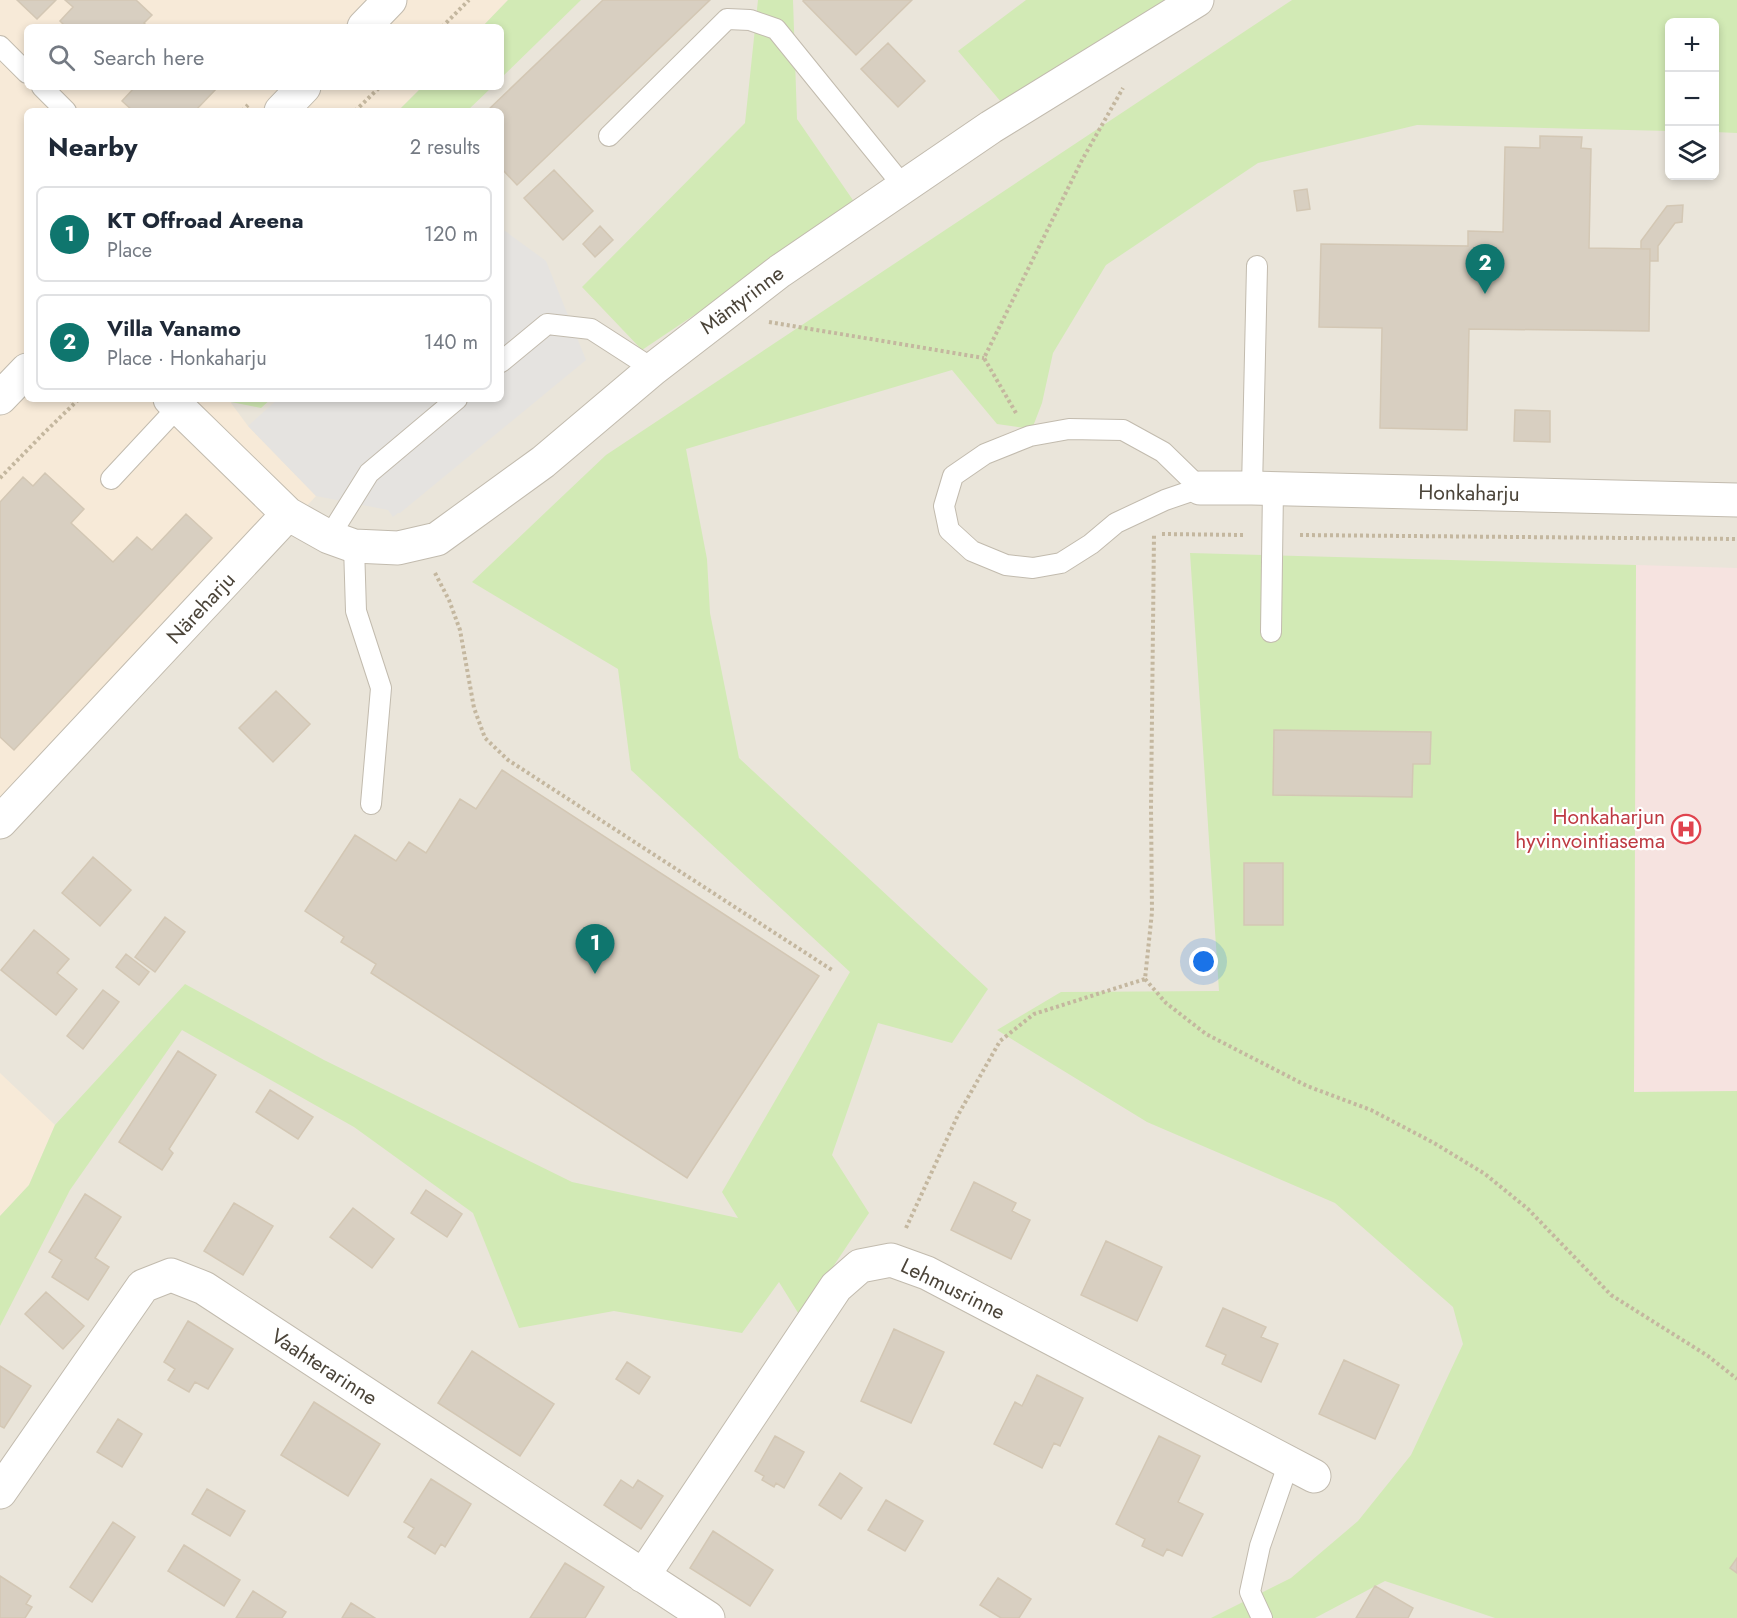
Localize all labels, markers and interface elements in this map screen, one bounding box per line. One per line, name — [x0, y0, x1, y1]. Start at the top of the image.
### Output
map controls — [1665, 18, 1719, 180]
button: + — [1665, 18, 1719, 72]
search box — [24, 24, 504, 90]
icon: search — [45, 41, 78, 74]
text: Search here — [93, 41, 204, 73]
button: − — [1665, 72, 1719, 126]
button: layers — [1665, 126, 1719, 180]
text: Nearby — [48, 128, 137, 166]
text: 2 results — [410, 133, 480, 162]
text: KT Offroad Areena — [107, 204, 304, 236]
text: 1 — [64, 220, 75, 249]
text: 120 m — [424, 220, 478, 249]
text: Place — [107, 236, 152, 265]
pin: 2 — [1466, 244, 1504, 294]
street label: Mäntyrinne — [694, 258, 790, 341]
text: Villa Vanamo — [107, 312, 241, 344]
text: 2 — [63, 328, 76, 357]
text: 140 m — [424, 328, 478, 357]
text: Place · Honkaharju — [107, 344, 267, 373]
street label: Honkaharju — [1418, 477, 1520, 509]
street label: Näreharju — [160, 565, 242, 651]
place label: Honkaharjun hyvinvointiasema — [1515, 802, 1665, 856]
hospital icon: Honkaharjun hyvinvointiasema — [1670, 813, 1702, 845]
pin: 1 — [576, 924, 614, 974]
your location — [1189, 947, 1218, 976]
street label: Lehmusrinne — [896, 1251, 1010, 1327]
street label: Vaahterarinne — [265, 1321, 383, 1413]

